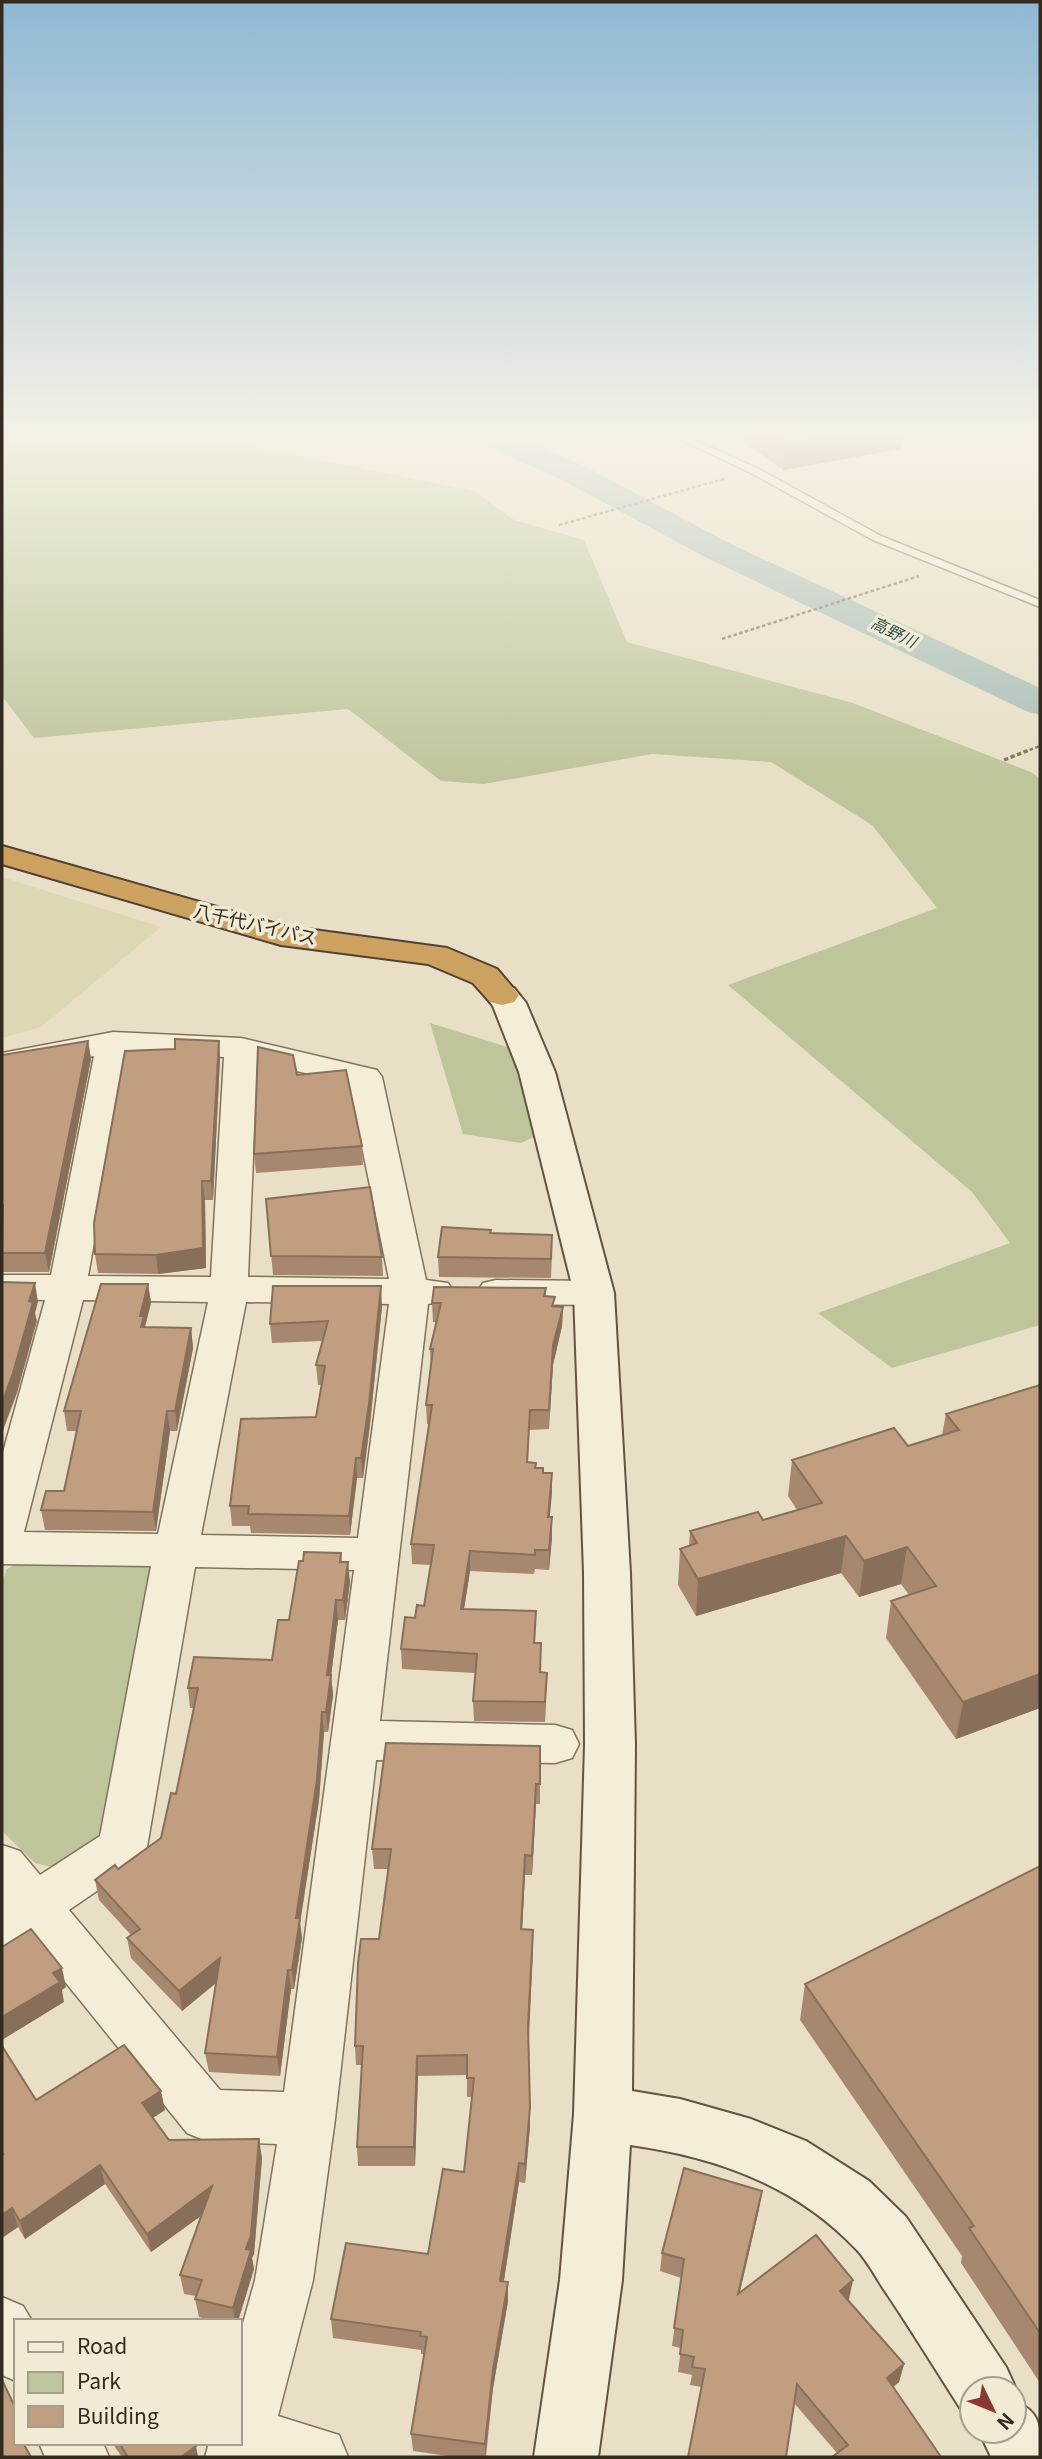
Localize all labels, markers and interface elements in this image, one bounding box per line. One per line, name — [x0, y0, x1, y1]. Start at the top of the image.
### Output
water label: 高野川 — [868, 610, 923, 653]
street label: 八千代バイパス — [191, 896, 320, 950]
legend — [14, 2319, 242, 2445]
text: Road — [77, 2330, 127, 2360]
text: Park — [77, 2365, 121, 2395]
north arrow — [958, 2375, 1028, 2445]
text: Building — [77, 2400, 159, 2430]
text: N — [992, 2408, 1021, 2437]

